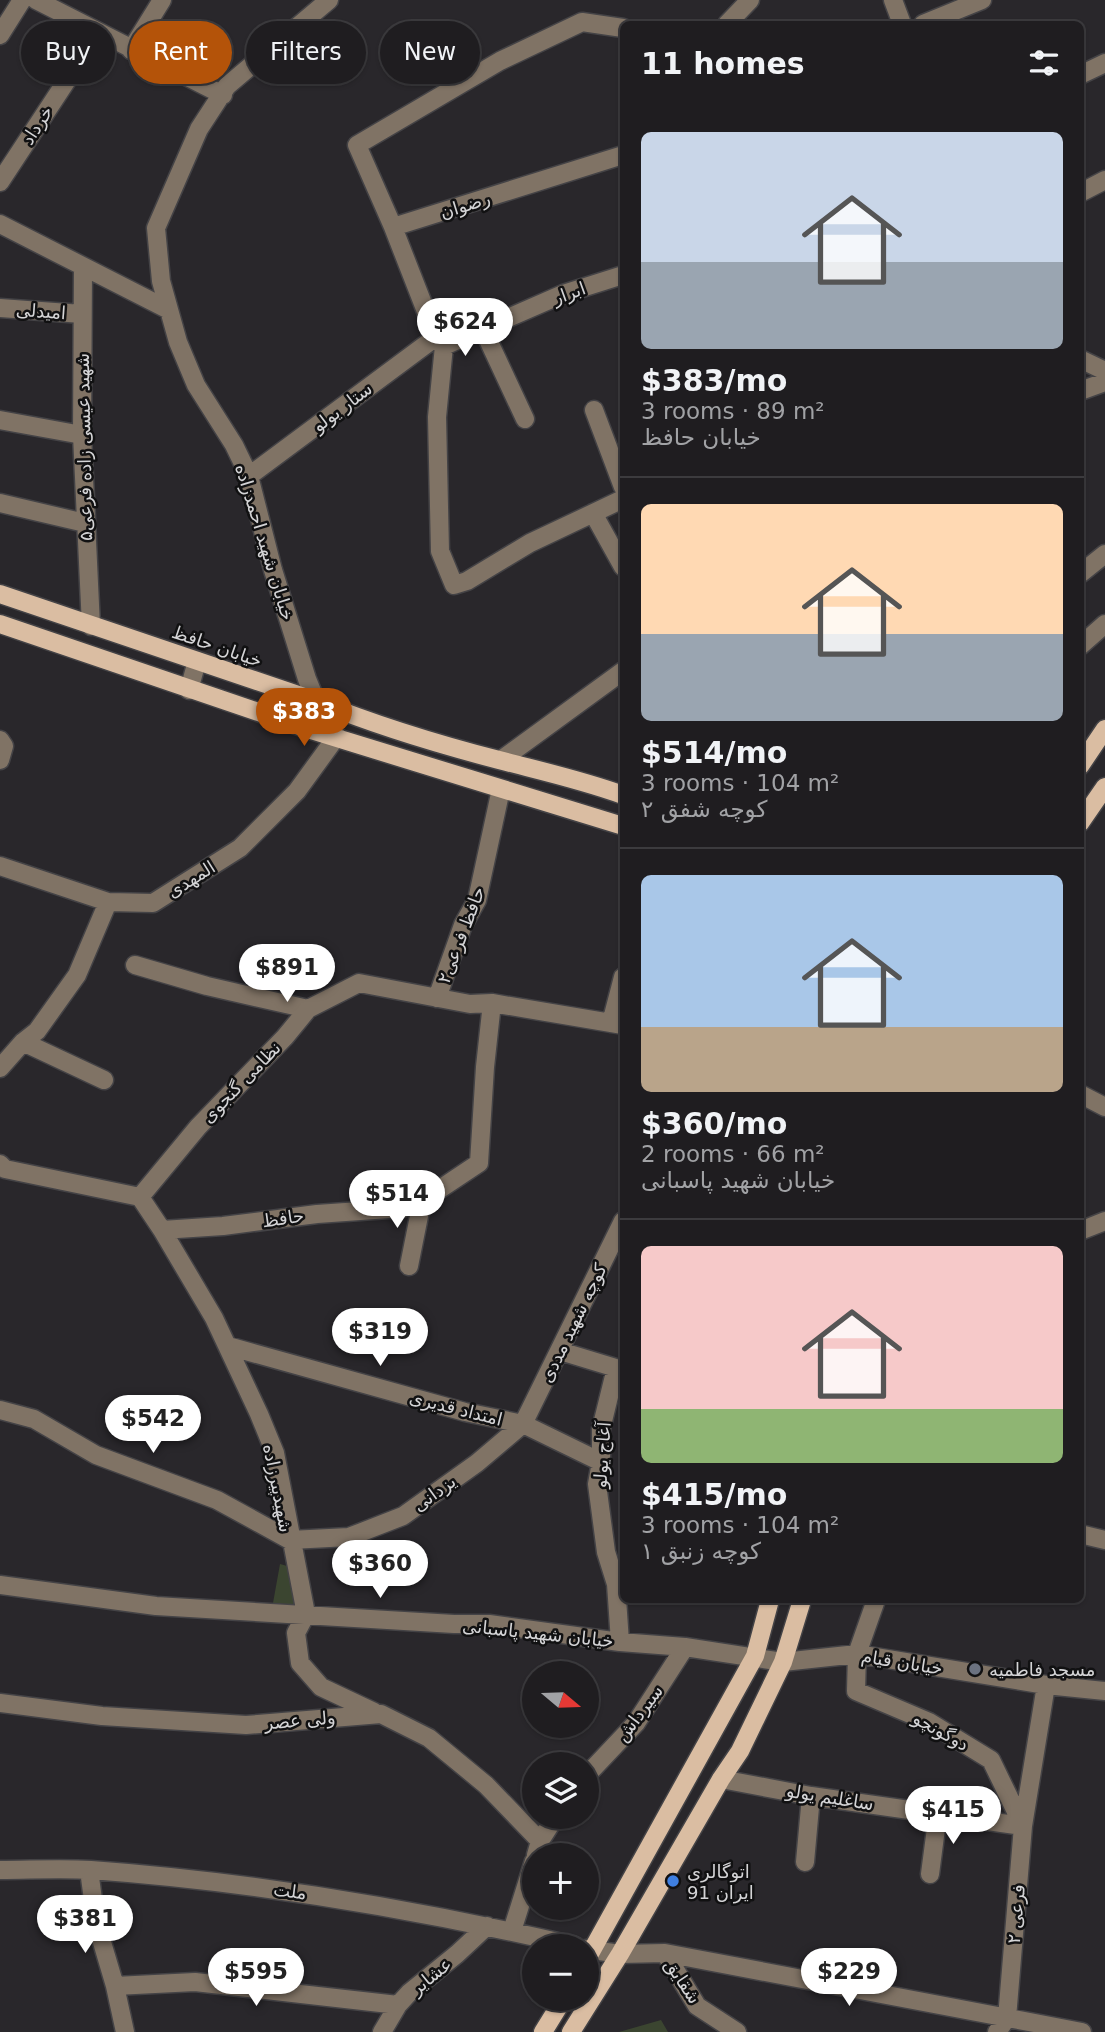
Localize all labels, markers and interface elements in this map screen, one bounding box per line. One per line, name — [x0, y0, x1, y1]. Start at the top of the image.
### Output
chip: Buy — [21, 21, 115, 84]
chip: Rent — [129, 21, 232, 84]
chip: Filters — [246, 21, 366, 84]
chip: New — [380, 21, 480, 84]
icon: filters — [1025, 44, 1063, 82]
text: 11 homes — [641, 46, 805, 81]
street label: خرداد — [17, 102, 58, 149]
icon: home — [789, 177, 915, 303]
street label: رضوان — [437, 187, 493, 224]
street label: ابرار — [549, 277, 589, 310]
pin: $624 — [424, 298, 506, 358]
street label: امیدلی — [15, 299, 67, 323]
text: $624 — [433, 308, 497, 334]
street label: شهید عیسی زاده فرعی۵ — [72, 353, 97, 541]
text: $383/mo — [641, 363, 787, 398]
street label: ستار یولو — [307, 378, 377, 438]
text: 3 rooms · 89 m² — [641, 398, 825, 424]
text: خیابان حافظ — [641, 424, 761, 450]
street label: خیابان شهید احمدزاده — [230, 461, 299, 623]
icon: home — [789, 549, 915, 675]
street label: خیابان حافظ — [169, 621, 265, 671]
pin: $383 — [263, 688, 345, 748]
text: $383 — [272, 698, 336, 724]
text: $514/mo — [641, 735, 787, 770]
text: 3 rooms · 104 m² — [641, 770, 839, 796]
text: کوچه شفق ۲ — [641, 796, 767, 822]
street label: المهدی — [163, 856, 219, 903]
street label: حافظ فرعی۲ — [433, 884, 490, 987]
icon: home — [789, 920, 915, 1046]
pin: $891 — [246, 944, 328, 1004]
text: $891 — [255, 954, 319, 980]
street label: نظامی گنجوی — [197, 1037, 286, 1128]
text: $360/mo — [641, 1106, 787, 1141]
text: 2 rooms · 66 m² — [641, 1141, 825, 1167]
text: خیابان شهید پاسبانی — [641, 1167, 835, 1193]
pin: $514 — [356, 1170, 438, 1230]
text: $514 — [365, 1180, 429, 1206]
street label: حافظ — [261, 1205, 305, 1231]
street label: کوچه شهید مددی — [535, 1260, 612, 1386]
icon: home — [789, 1291, 915, 1417]
pin: $319 — [339, 1308, 421, 1368]
text: $319 — [348, 1318, 412, 1344]
street label: امتداد قدیری — [407, 1386, 505, 1431]
pin: $542 — [112, 1396, 194, 1455]
text: $542 — [121, 1405, 185, 1431]
street label: آغاج یولو — [588, 1420, 616, 1490]
street label: شهیدپیرزاده — [258, 1442, 297, 1534]
street label: یزدانی — [408, 1470, 460, 1516]
text: $415/mo — [641, 1477, 787, 1512]
text: 3 rooms · 104 m² — [641, 1512, 839, 1538]
text: کوچه زنبق ۱ — [641, 1538, 761, 1564]
pin: $360 — [339, 1540, 421, 1600]
text: $360 — [348, 1550, 412, 1576]
street label: خیابان شهید پاسبانی — [461, 1615, 615, 1652]
street label: خیابان قیام — [860, 1645, 944, 1679]
place label: مسجد فاطمیه — [989, 1659, 1095, 1680]
north arrow — [522, 1661, 598, 1738]
map controls — [522, 1661, 599, 2011]
marker: مسجد فاطمیه — [967, 1661, 983, 1677]
street label: سیرداش — [611, 1681, 668, 1746]
street label: ولی عصر — [263, 1706, 336, 1735]
street label: دوگونچو — [908, 1707, 973, 1756]
button: layers — [522, 1752, 599, 1829]
street label: ساغلیم یولو — [784, 1780, 875, 1815]
pin: $415 — [912, 1786, 994, 1846]
text: $415 — [921, 1796, 985, 1822]
button: + — [522, 1843, 599, 1920]
place label: اتوگالری ایران 91 — [687, 1861, 754, 1904]
marker: اتوگالری ایران 91 — [665, 1873, 681, 1889]
street label: ملت — [272, 1879, 308, 1903]
street label: فرعی ۲ — [1003, 1883, 1030, 1945]
pin: $381 — [44, 1896, 126, 1955]
text: $381 — [53, 1905, 117, 1931]
button: − — [522, 1934, 599, 2011]
pin: $595 — [215, 1948, 297, 2008]
pin: $229 — [808, 1948, 890, 2008]
street label: عشایر — [405, 1953, 457, 2000]
street label: شقایق — [660, 1955, 706, 2008]
text: $595 — [224, 1958, 288, 1984]
text: $229 — [817, 1958, 881, 1984]

